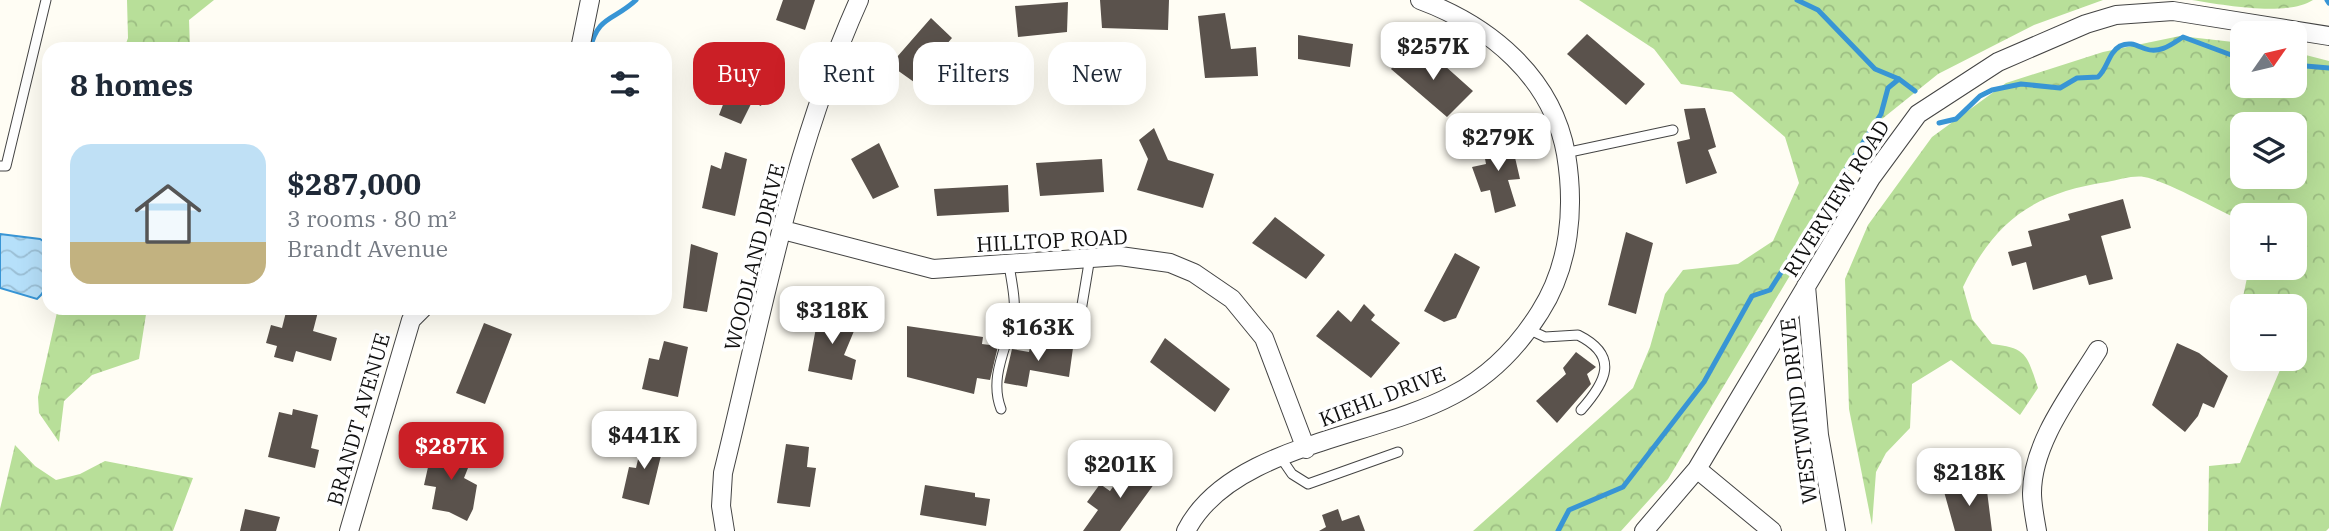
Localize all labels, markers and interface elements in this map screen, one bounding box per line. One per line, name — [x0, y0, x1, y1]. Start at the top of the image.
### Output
north arrow — [2230, 21, 2306, 98]
map controls — [2230, 21, 2307, 371]
pin: $257K — [1384, 22, 1482, 82]
text: $257K — [1397, 30, 1469, 60]
chip: Buy — [693, 42, 785, 105]
chip: Rent — [799, 42, 899, 105]
chip: Filters — [913, 42, 1034, 105]
chip: New — [1048, 42, 1146, 105]
text: 8 homes — [70, 65, 193, 104]
icon: filters — [606, 65, 644, 103]
button: layers — [2230, 112, 2307, 189]
pin: $279K — [1449, 114, 1547, 173]
street label: RIVERVIEW ROAD — [1776, 114, 1896, 282]
text: $279K — [1462, 121, 1534, 151]
street label: WOODLAND DRIVE — [717, 161, 791, 353]
text: $287,000 — [287, 164, 421, 203]
icon: home — [126, 172, 210, 256]
text: 3 rooms · 80 m² — [287, 203, 457, 233]
button: + — [2230, 203, 2307, 280]
street label: HILLTOP ROAD — [976, 222, 1128, 258]
text: Brandt Avenue — [287, 233, 448, 263]
pin: $318K — [783, 286, 881, 346]
text: $318K — [796, 294, 868, 324]
button: − — [2230, 294, 2307, 371]
pin: $163K — [989, 304, 1087, 363]
text: $163K — [1002, 311, 1074, 341]
street label: WESTWIND DRIVE — [1773, 316, 1823, 506]
street label: BRANDT AVENUE — [320, 329, 396, 509]
street label: KIEHL DRIVE — [1315, 359, 1449, 433]
pin: $441K — [595, 412, 693, 471]
text: $441K — [608, 419, 680, 449]
pin: $287K — [402, 422, 500, 482]
text: $287K — [415, 430, 487, 460]
pin: $201K — [1071, 440, 1169, 500]
text: $201K — [1084, 448, 1156, 478]
pin: $218K — [1920, 448, 2018, 508]
text: $218K — [1933, 456, 2005, 486]

